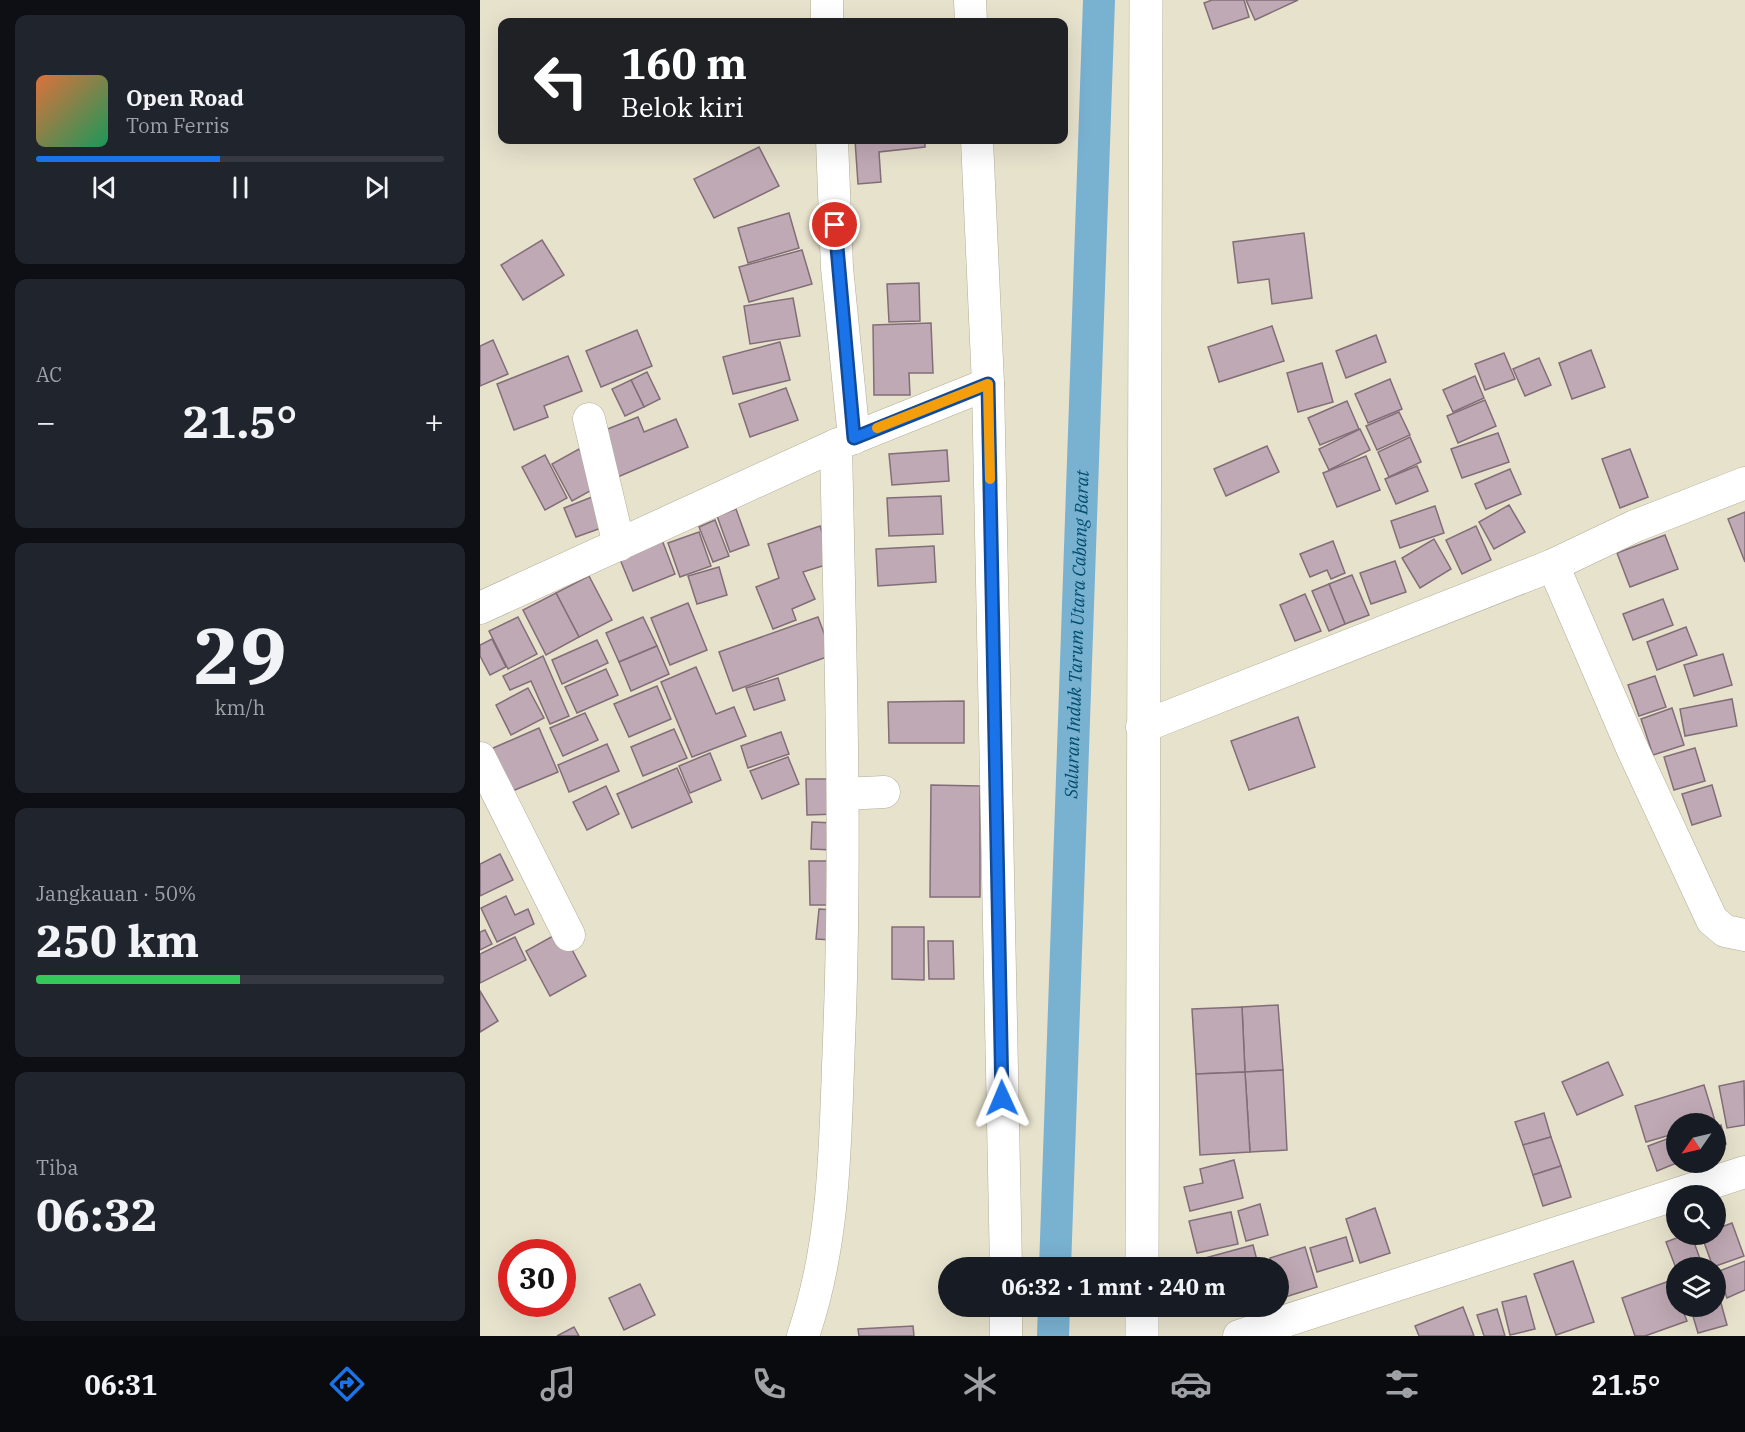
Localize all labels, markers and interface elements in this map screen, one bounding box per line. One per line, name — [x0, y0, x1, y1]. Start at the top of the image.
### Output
text: 160 m — [621, 36, 747, 91]
icon: left — [522, 42, 600, 120]
text: Open Road — [126, 83, 244, 112]
text: Belok kiri — [621, 89, 744, 124]
text: Tom Ferris — [126, 112, 229, 139]
icon: previous — [88, 171, 121, 204]
icon: pause — [224, 171, 257, 204]
icon: next — [360, 171, 393, 204]
pin — [809, 199, 860, 250]
icon: arrive — [818, 208, 851, 241]
text: AC — [36, 361, 62, 388]
text: 21.5° — [183, 392, 297, 450]
text: − — [36, 400, 56, 443]
text: + — [424, 400, 444, 443]
water label: Saluran Induk Tarum Utara Cabang Barat — [1059, 469, 1094, 800]
text: 29 — [193, 604, 287, 705]
text: km/h — [215, 694, 265, 721]
text: Jangkauan · 50% — [36, 880, 196, 907]
text: 250 km — [36, 911, 199, 969]
position arrow — [970, 1066, 1034, 1130]
north arrow — [1666, 1113, 1726, 1173]
map controls — [1666, 1113, 1726, 1317]
text: Tiba — [36, 1154, 78, 1181]
text: 06:32 — [36, 1185, 158, 1243]
button: search — [1666, 1185, 1726, 1245]
speed limit sign: 30 — [498, 1239, 576, 1317]
button: layers — [1666, 1257, 1726, 1317]
text: 06:32 · 1 mnt · 240 m — [1001, 1272, 1226, 1301]
icon: directions — [326, 1363, 368, 1405]
icon: music — [537, 1363, 579, 1405]
icon: phone — [748, 1363, 790, 1405]
icon: climate — [959, 1363, 1001, 1405]
icon: car — [1170, 1363, 1212, 1405]
icon: filters — [1381, 1363, 1423, 1405]
text: 06:31 — [84, 1367, 157, 1402]
text: 21.5° — [1592, 1367, 1660, 1402]

